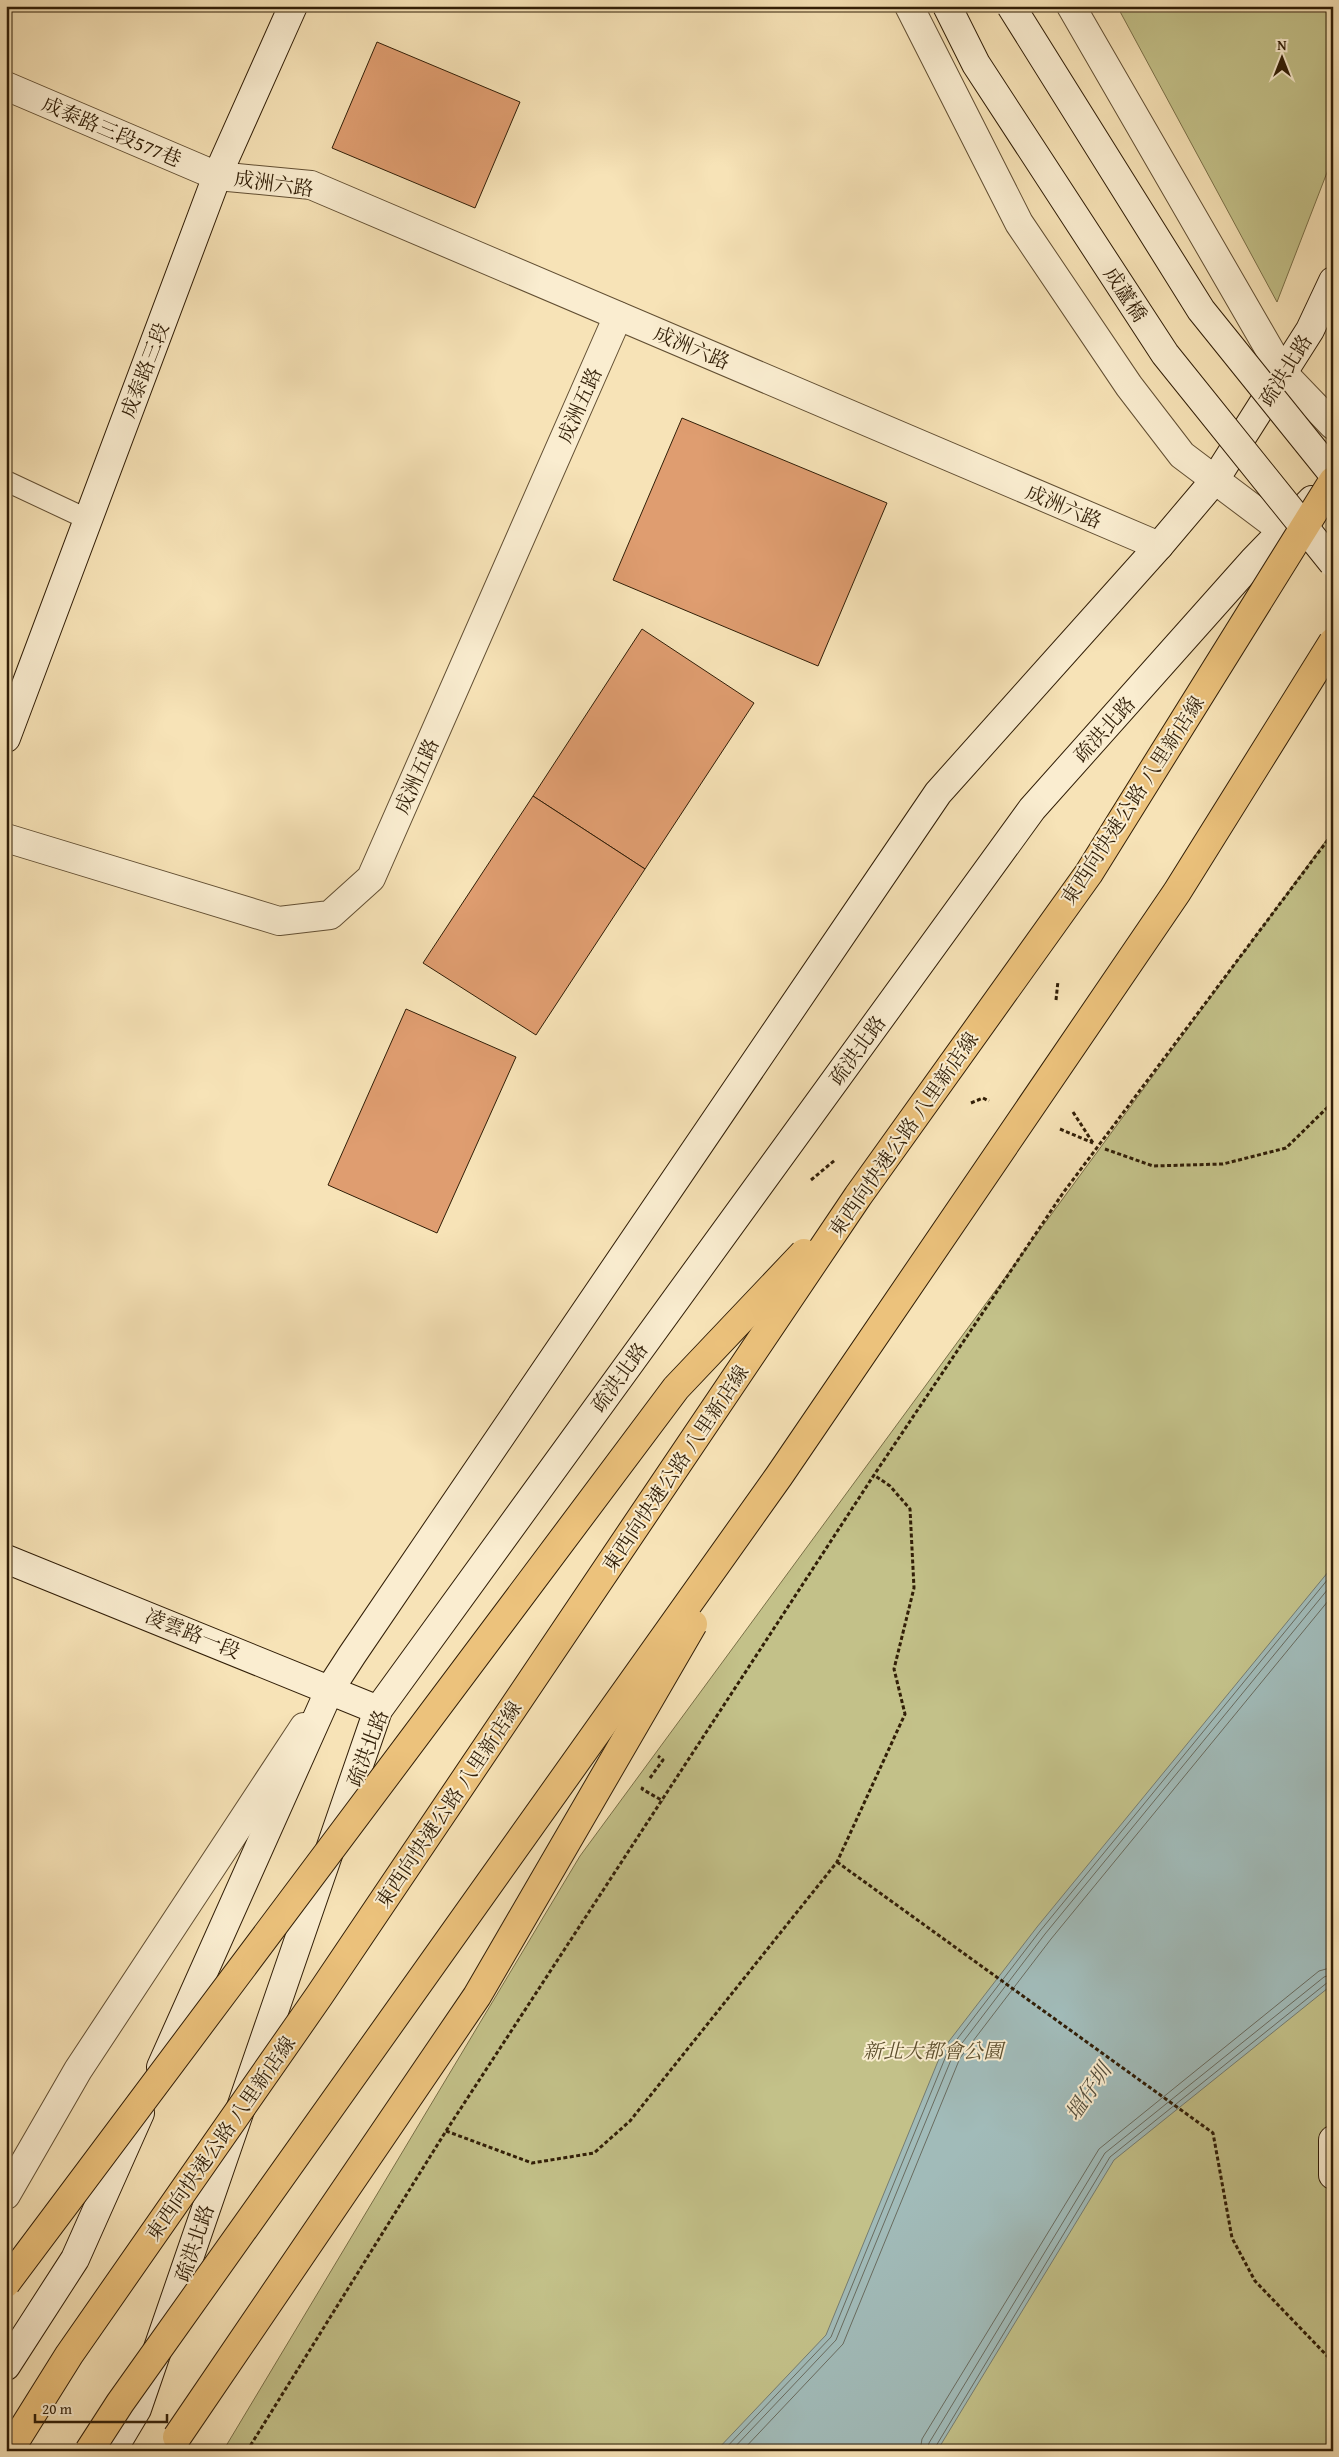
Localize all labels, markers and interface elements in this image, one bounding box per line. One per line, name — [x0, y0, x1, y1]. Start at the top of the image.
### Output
north arrow — [1256, 32, 1306, 82]
text: N — [1277, 35, 1287, 55]
street label: 成泰路三段577巷 — [38, 89, 186, 173]
street label: 成洲六路 — [232, 163, 316, 203]
street label: 成蘆橋 — [1098, 261, 1154, 327]
street label: 成泰路三段 — [113, 318, 175, 422]
street label: 成洲六路 — [650, 318, 734, 376]
street label: 疏洪北路 — [1252, 328, 1318, 412]
street label: 成洲五路 — [549, 363, 609, 447]
street label: 成洲六路 — [1022, 477, 1106, 535]
street label: 東西向快速公路 八里新店線 — [1053, 690, 1211, 910]
street label: 疏洪北路 — [1066, 690, 1142, 768]
street label: 成洲五路 — [386, 734, 446, 818]
street label: 疏洪北路 — [822, 1009, 892, 1091]
street label: 東西向快速公路 八里新店線 — [821, 1026, 985, 1242]
street label: 疏洪北路 — [584, 1336, 654, 1418]
street label: 東西向快速公路 八里新店線 — [595, 1359, 755, 1577]
street label: 凌雲路一段 — [141, 1601, 245, 1665]
street label: 東西向快速公路 八里新店線 — [368, 1695, 528, 1913]
street label: 疏洪北路 — [339, 1705, 395, 1791]
street label: 東西向快速公路 八里新店線 — [138, 2030, 302, 2246]
park label: 新北大都會公園 — [863, 2036, 1006, 2065]
water label: 塭仔圳 — [1058, 2055, 1120, 2127]
street label: 疏洪北路 — [167, 2200, 221, 2286]
scale bar — [35, 2392, 168, 2424]
text: 20 m — [42, 2398, 73, 2419]

